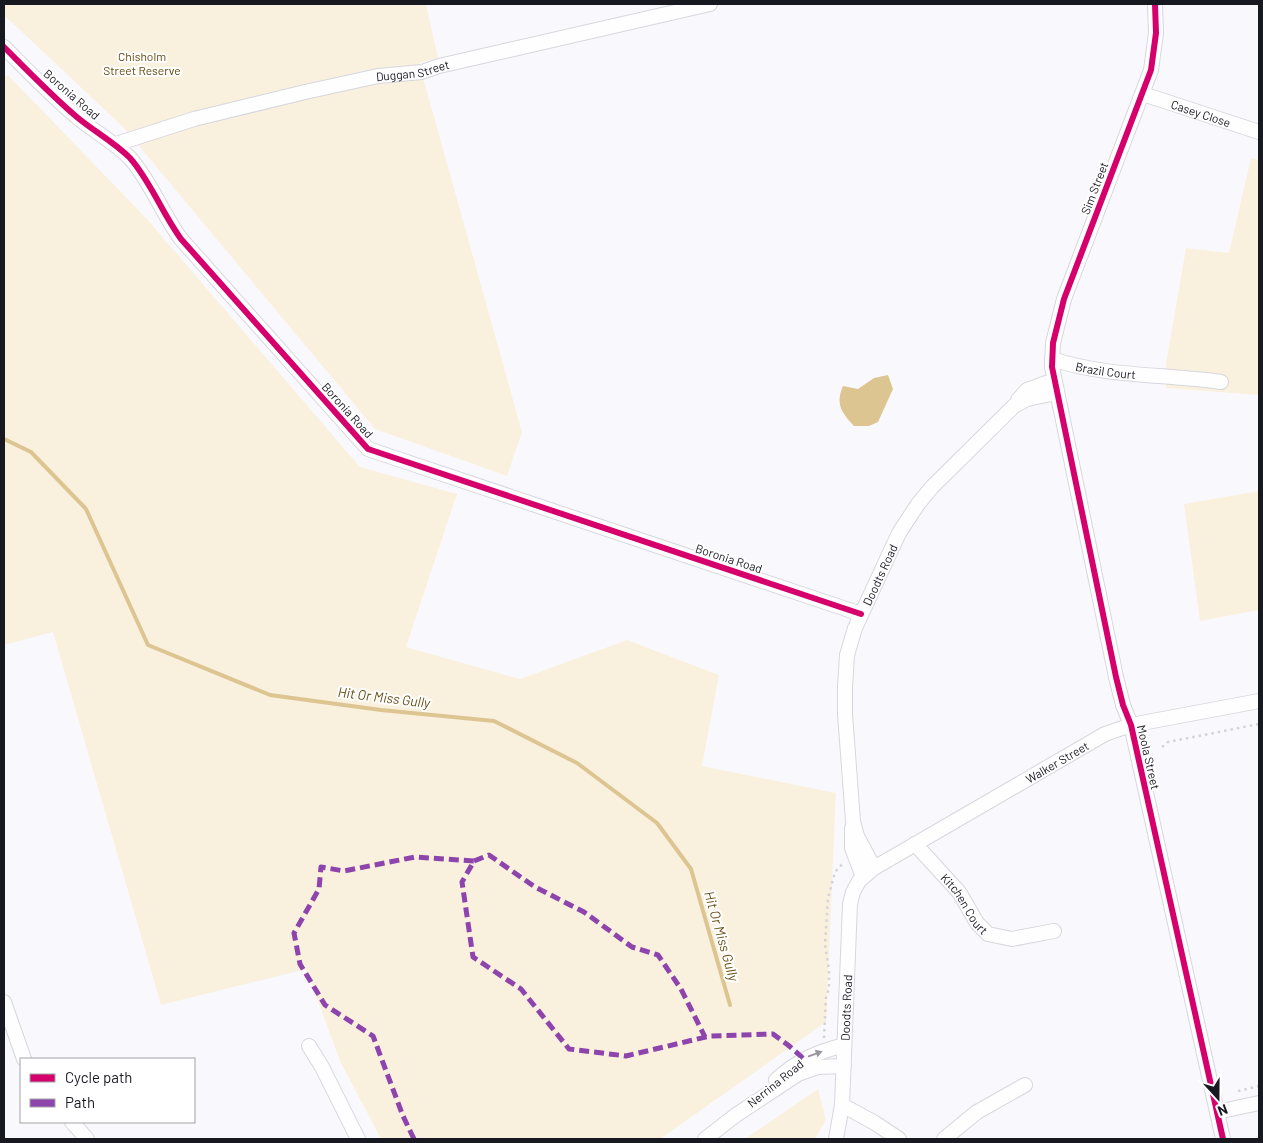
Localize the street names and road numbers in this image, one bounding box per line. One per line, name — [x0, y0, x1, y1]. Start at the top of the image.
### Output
street label: Duggan Street — [375, 57, 450, 83]
street label: Boronia Road — [41, 66, 103, 122]
street label: Casey Close — [1169, 97, 1233, 129]
street label: Sim Street — [1078, 160, 1110, 216]
street label: Brazil Court — [1074, 359, 1136, 381]
street label: Boronia Road — [320, 379, 376, 441]
street label: Boronia Road — [694, 541, 764, 575]
street label: Doodts Road — [859, 542, 900, 608]
street label: Moola Street — [1135, 723, 1163, 791]
street label: Walker Street — [1023, 738, 1091, 786]
street label: Kitchen Court — [938, 870, 991, 937]
street label: Doodts Road — [838, 974, 854, 1041]
street label: Nerrina Road — [744, 1056, 806, 1110]

